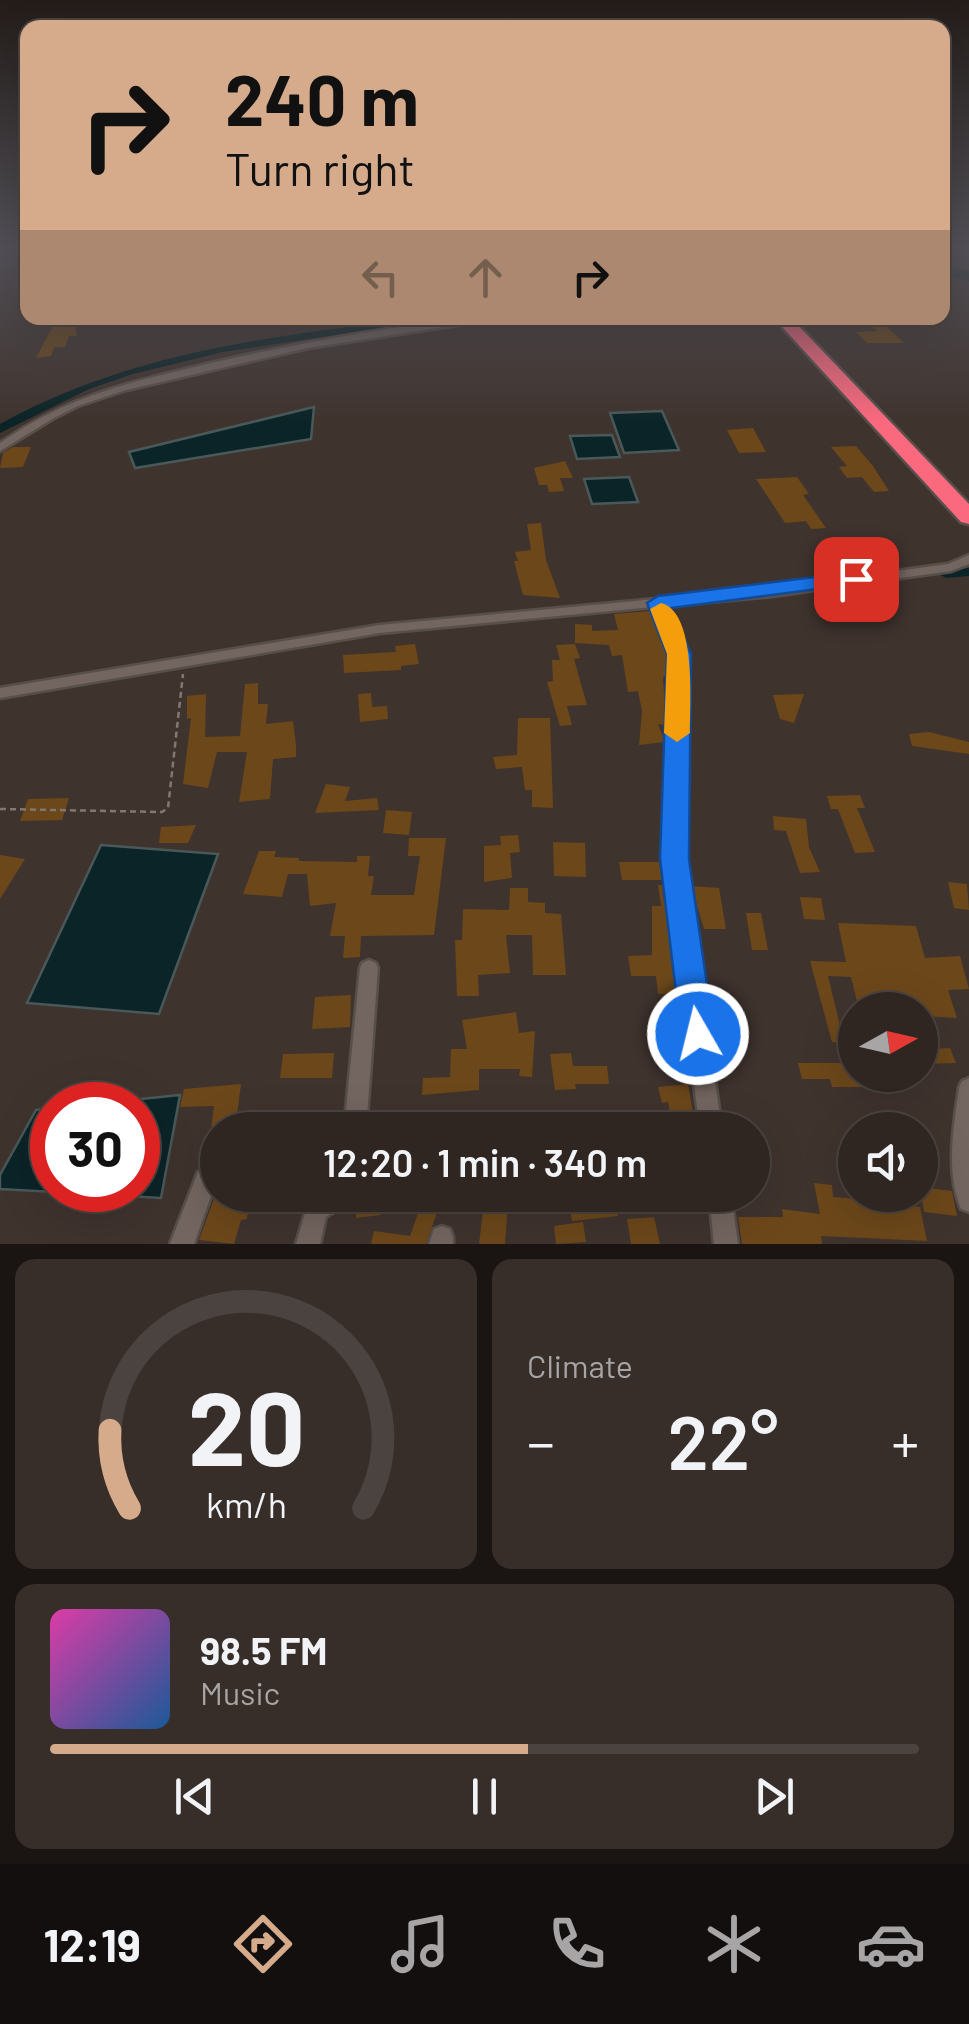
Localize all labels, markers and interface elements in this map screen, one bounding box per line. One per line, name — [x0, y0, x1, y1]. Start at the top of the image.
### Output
text: 240 m — [225, 56, 419, 140]
icon: right — [60, 60, 190, 190]
text: Turn right — [225, 141, 415, 195]
icon: left — [353, 250, 408, 305]
icon: ahead — [458, 250, 513, 305]
icon: right — [563, 250, 618, 305]
pin — [814, 537, 899, 622]
icon: arrive — [829, 552, 884, 607]
position arrow — [646, 982, 750, 1086]
north arrow — [838, 992, 938, 1092]
map controls — [838, 992, 938, 1212]
speed limit sign: 30 — [30, 1082, 160, 1212]
button: sound — [838, 1112, 938, 1212]
text: 12:20 · 1 min · 340 m — [323, 1139, 647, 1185]
text: Climate — [527, 1346, 633, 1384]
text: 20 — [187, 1362, 305, 1487]
text: 22° — [667, 1395, 779, 1485]
text: − — [527, 1408, 555, 1474]
text: + — [891, 1408, 919, 1474]
text: km/h — [206, 1482, 286, 1525]
text: 98.5 FM — [200, 1627, 328, 1673]
text: Music — [200, 1673, 280, 1711]
icon: previous — [167, 1769, 222, 1824]
icon: pause — [457, 1769, 512, 1824]
icon: next — [747, 1769, 802, 1824]
icon: directions — [228, 1909, 298, 1979]
icon: music — [385, 1909, 455, 1979]
icon: phone — [542, 1909, 612, 1979]
icon: climate — [699, 1909, 769, 1979]
icon: car — [856, 1909, 926, 1979]
text: 12:19 — [43, 1917, 141, 1971]

